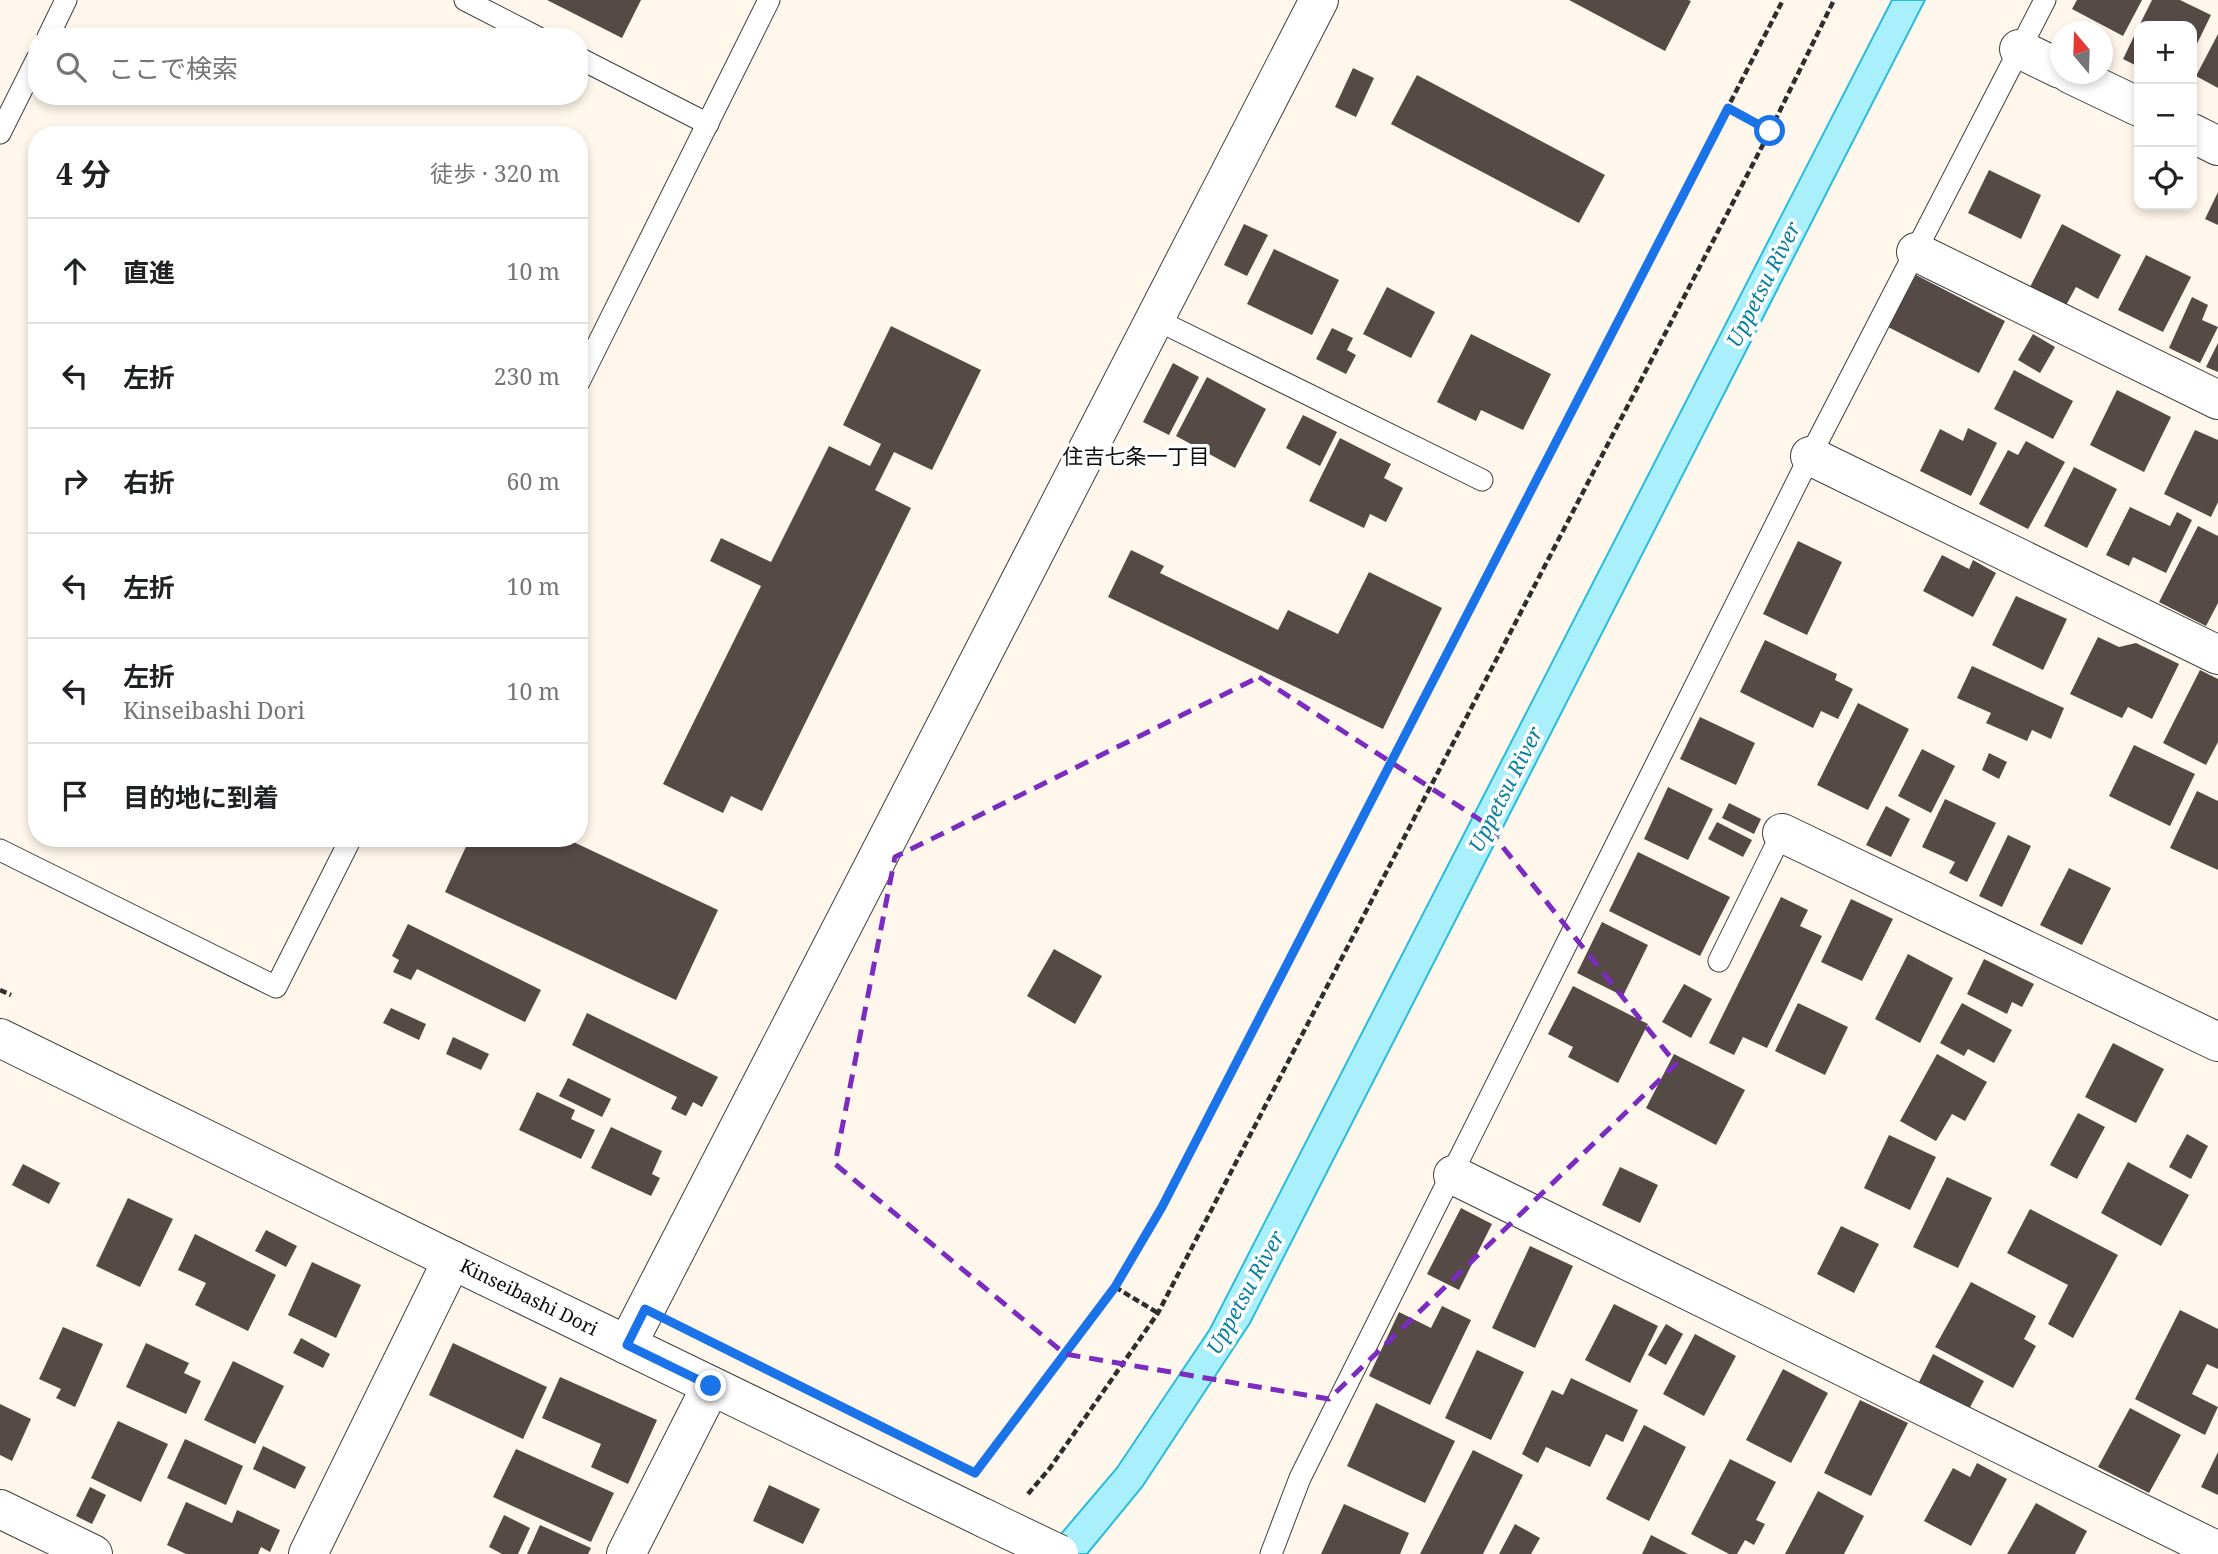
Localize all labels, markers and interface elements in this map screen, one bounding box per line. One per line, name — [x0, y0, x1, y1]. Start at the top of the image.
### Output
north arrow — [2050, 21, 2113, 84]
map controls — [2134, 21, 2197, 210]
button: + — [2134, 21, 2197, 84]
search box — [28, 28, 588, 105]
icon: search — [52, 48, 90, 86]
text: ここで検索 — [108, 50, 238, 86]
button: − — [2134, 84, 2197, 147]
route start — [1754, 115, 1785, 146]
button: locate — [2134, 147, 2197, 210]
text: 4 分 — [56, 153, 111, 194]
text: 徒歩 · 320 m — [430, 157, 560, 189]
water label: Uppetsu River — [1719, 216, 1807, 352]
icon: ahead — [56, 252, 94, 290]
text: 直進 — [123, 254, 175, 290]
text: 10 m — [507, 255, 560, 287]
icon: left — [56, 357, 94, 395]
text: 左折 — [123, 359, 175, 395]
text: 230 m — [494, 360, 560, 392]
district label: 住吉七条一丁目 — [1063, 442, 1210, 470]
icon: right — [56, 462, 94, 500]
text: 右折 — [123, 464, 175, 500]
text: 60 m — [507, 465, 560, 497]
icon: left — [56, 567, 94, 605]
text: 左折 — [123, 569, 175, 605]
text: 10 m — [507, 570, 560, 602]
text: 左折 — [123, 658, 175, 694]
icon: left — [56, 672, 94, 710]
text: 10 m — [507, 675, 560, 707]
text: Kinseibashi Dori — [123, 694, 305, 726]
water label: Uppetsu River — [1461, 721, 1549, 857]
icon: arrive — [56, 777, 94, 815]
text: 目的地に到着 — [123, 779, 279, 815]
water label: Uppetsu River — [1199, 1225, 1291, 1359]
street label: Kinseibashi Dori — [456, 1252, 602, 1342]
route end — [695, 1370, 726, 1401]

